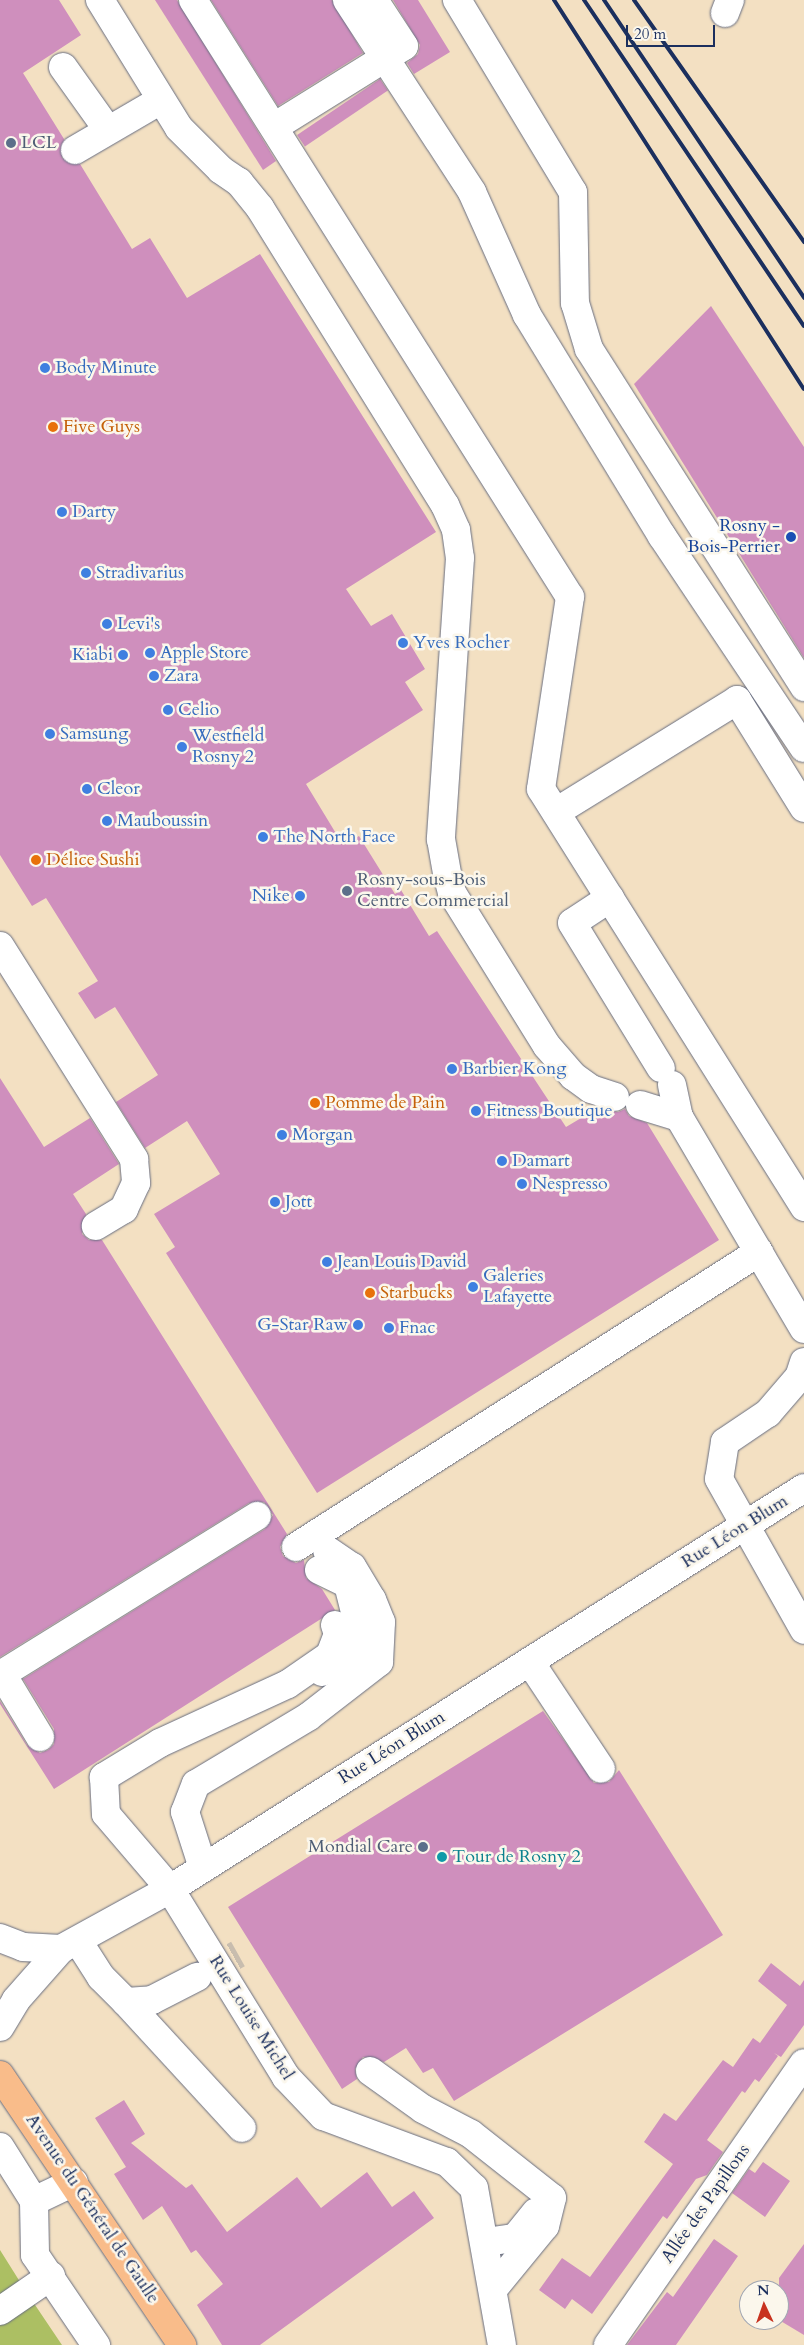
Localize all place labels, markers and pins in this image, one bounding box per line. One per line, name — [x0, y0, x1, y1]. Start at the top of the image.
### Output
place label: LCL — [21, 132, 57, 154]
marker: LCL — [5, 137, 17, 149]
place label: Body Minute — [55, 357, 157, 379]
marker: Body Minute — [39, 362, 51, 374]
place label: Five Guys — [63, 416, 140, 438]
marker: Five Guys — [47, 421, 59, 433]
place label: Darty — [72, 501, 116, 523]
marker: Darty — [56, 506, 68, 518]
place label: Rosny - Bois-Perrier — [687, 516, 780, 558]
marker: Rosny - Bois-Perrier — [784, 530, 798, 544]
place label: Stradivarius — [96, 562, 184, 584]
marker: Stradivarius — [80, 567, 92, 579]
place label: Levi's — [117, 613, 160, 635]
marker: Levi's — [101, 618, 113, 630]
place label: Yves Rocher — [413, 632, 510, 654]
marker: Yves Rocher — [397, 637, 409, 649]
place label: Apple Store — [160, 642, 249, 664]
place label: Kiabi — [72, 644, 113, 666]
marker: Apple Store — [144, 647, 156, 659]
marker: Kiabi — [117, 649, 129, 661]
place label: Zara — [164, 665, 199, 687]
marker: Zara — [148, 670, 160, 682]
place label: Celio — [178, 699, 219, 721]
marker: Celio — [162, 704, 174, 716]
place label: Samsung — [60, 723, 128, 745]
place label: Westfield Rosny 2 — [192, 726, 264, 769]
marker: Samsung — [44, 728, 56, 740]
marker: Westfield Rosny 2 — [176, 741, 188, 753]
place label: Cleor — [97, 778, 140, 800]
marker: Cleor — [81, 783, 93, 795]
place label: Mauboussin — [117, 810, 208, 832]
marker: Mauboussin — [101, 815, 113, 827]
place label: The North Face — [273, 826, 396, 848]
marker: The North Face — [257, 831, 269, 843]
place label: Délice Sushi — [46, 849, 140, 871]
marker: Délice Sushi — [30, 854, 42, 866]
place label: Rosny-sous-Bois Centre Commercial — [357, 870, 509, 912]
place label: Nike — [252, 885, 290, 907]
marker: Rosny-sous-Bois Centre Commercial — [341, 885, 353, 897]
marker: Nike — [294, 890, 306, 902]
place label: Barbier Kong — [462, 1058, 566, 1080]
marker: Barbier Kong — [446, 1063, 458, 1075]
place label: Pomme de Pain — [325, 1092, 445, 1114]
marker: Pomme de Pain — [309, 1097, 321, 1109]
place label: Fitness Boutique — [486, 1100, 613, 1122]
marker: Fitness Boutique — [470, 1105, 482, 1117]
place label: Morgan — [292, 1124, 353, 1146]
marker: Morgan — [276, 1129, 288, 1141]
place label: Damart — [512, 1150, 570, 1172]
marker: Damart — [496, 1155, 508, 1167]
place label: Nespresso — [532, 1173, 608, 1195]
marker: Nespresso — [516, 1178, 528, 1190]
place label: Jott — [285, 1191, 312, 1213]
marker: Jott — [269, 1196, 281, 1208]
place label: Jean Louis David — [337, 1251, 467, 1273]
marker: Jean Louis David — [321, 1256, 333, 1268]
place label: Galeries Lafayette — [483, 1266, 552, 1308]
marker: Galeries Lafayette — [467, 1281, 479, 1293]
place label: Starbucks — [380, 1282, 452, 1304]
marker: Starbucks — [364, 1287, 376, 1299]
place label: G-Star Raw — [257, 1314, 348, 1336]
place label: Fnac — [399, 1317, 435, 1339]
marker: G-Star Raw — [352, 1319, 364, 1331]
marker: Fnac — [383, 1322, 395, 1334]
place label: Mondial Care — [308, 1836, 413, 1858]
marker: Mondial Care — [417, 1841, 429, 1853]
place label: Tour de Rosny 2 — [452, 1846, 581, 1868]
marker: Tour de Rosny 2 — [436, 1851, 448, 1863]

